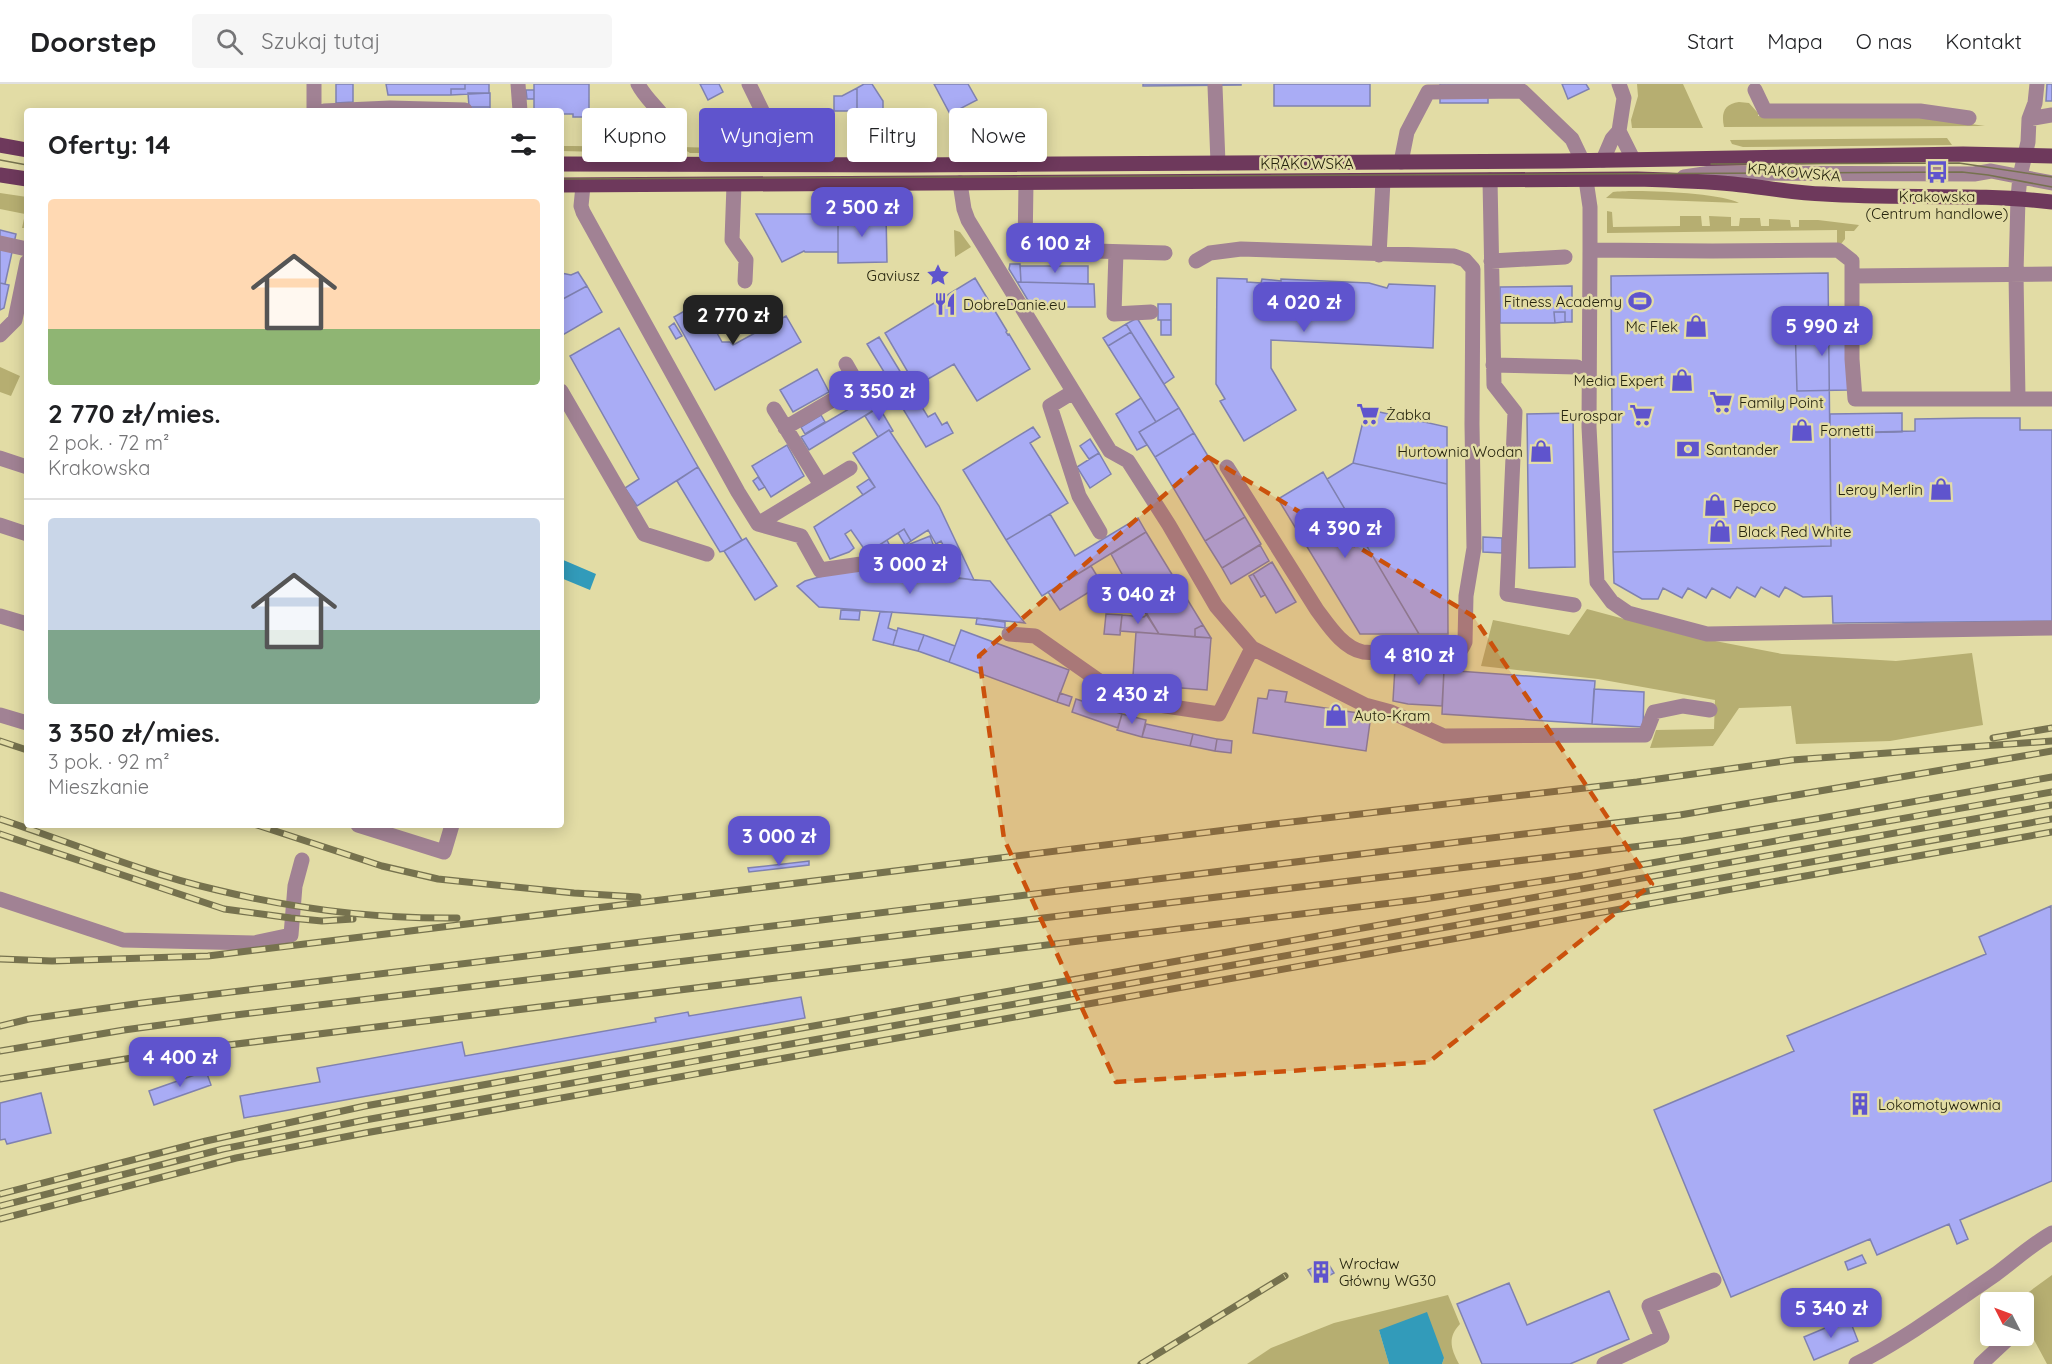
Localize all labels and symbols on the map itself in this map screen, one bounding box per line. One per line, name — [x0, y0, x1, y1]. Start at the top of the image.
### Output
street label: KRAKOWSKA — [1260, 154, 1354, 173]
street label: KRAKOWSKA — [1747, 158, 1842, 186]
bus stop icon: Krakowska (Centrum handlowe) — [1924, 159, 1950, 185]
pin: 2 500 zł — [800, 187, 924, 238]
place label: Krakowska (Centrum handlowe) — [1866, 187, 2008, 223]
pin: 6 100 zł — [993, 223, 1117, 274]
place icon: Gaviusz — [925, 262, 951, 288]
place label: Gaviusz — [867, 266, 920, 285]
pin: 4 020 zł — [1242, 282, 1366, 333]
sports icon: Fitness Academy — [1627, 288, 1653, 314]
restaurant icon: DobreDanie.eu — [932, 291, 958, 317]
place label: Fitness Academy — [1504, 292, 1622, 311]
pin: 2 770 zł — [671, 295, 795, 346]
place label: DobreDanie.eu — [963, 295, 1066, 314]
pin: 5 990 zł — [1760, 306, 1884, 357]
shop icon: Mc Flek — [1683, 313, 1709, 339]
place label: Mc Flek — [1625, 317, 1678, 336]
shop icon: Media Expert — [1669, 367, 1695, 393]
pin: 3 350 zł — [817, 371, 941, 422]
place label: Media Expert — [1573, 371, 1664, 390]
supermarket icon: Family Point — [1708, 389, 1734, 415]
place label: Family Point — [1739, 393, 1824, 412]
supermarket icon: Żabka — [1355, 401, 1381, 427]
supermarket icon: Eurospar — [1628, 402, 1654, 428]
place label: Żabka — [1386, 405, 1431, 424]
place label: Eurospar — [1561, 406, 1623, 425]
shop icon: Fornetti — [1789, 417, 1815, 443]
place label: Fornetti — [1820, 421, 1874, 440]
bank icon: Santander — [1675, 436, 1701, 462]
shop icon: Hurtownia Wodan — [1528, 438, 1554, 464]
place label: Santander — [1706, 440, 1779, 459]
place label: Hurtownia Wodan — [1397, 442, 1523, 461]
shop icon: Leroy Merlin — [1928, 476, 1954, 502]
place label: Leroy Merlin — [1837, 480, 1923, 499]
shop icon: Pepco — [1702, 492, 1728, 518]
place label: Pepco — [1733, 496, 1776, 515]
pin: 4 390 zł — [1283, 508, 1407, 559]
shop icon: Black Red White — [1707, 518, 1733, 544]
place label: Black Red White — [1738, 522, 1852, 541]
pin: 3 000 zł — [848, 544, 972, 595]
pin: 3 040 zł — [1076, 574, 1200, 625]
pin: 4 810 zł — [1357, 635, 1481, 686]
pin: 2 430 zł — [1070, 674, 1194, 725]
shop icon: Auto-Kram — [1323, 702, 1349, 728]
place label: Auto-Kram — [1354, 706, 1430, 725]
pin: 3 000 zł — [717, 816, 841, 867]
pin: 4 400 zł — [118, 1037, 242, 1088]
building icon: Lokomotywownia — [1847, 1091, 1873, 1117]
place label: Lokomotywownia — [1878, 1095, 2001, 1114]
place label: Wrocław Główny WG30 — [1339, 1254, 1436, 1290]
building icon: Wrocław Główny WG30 — [1308, 1259, 1334, 1285]
pin: 5 340 zł — [1769, 1288, 1893, 1339]
north arrow — [1980, 1292, 2034, 1346]

